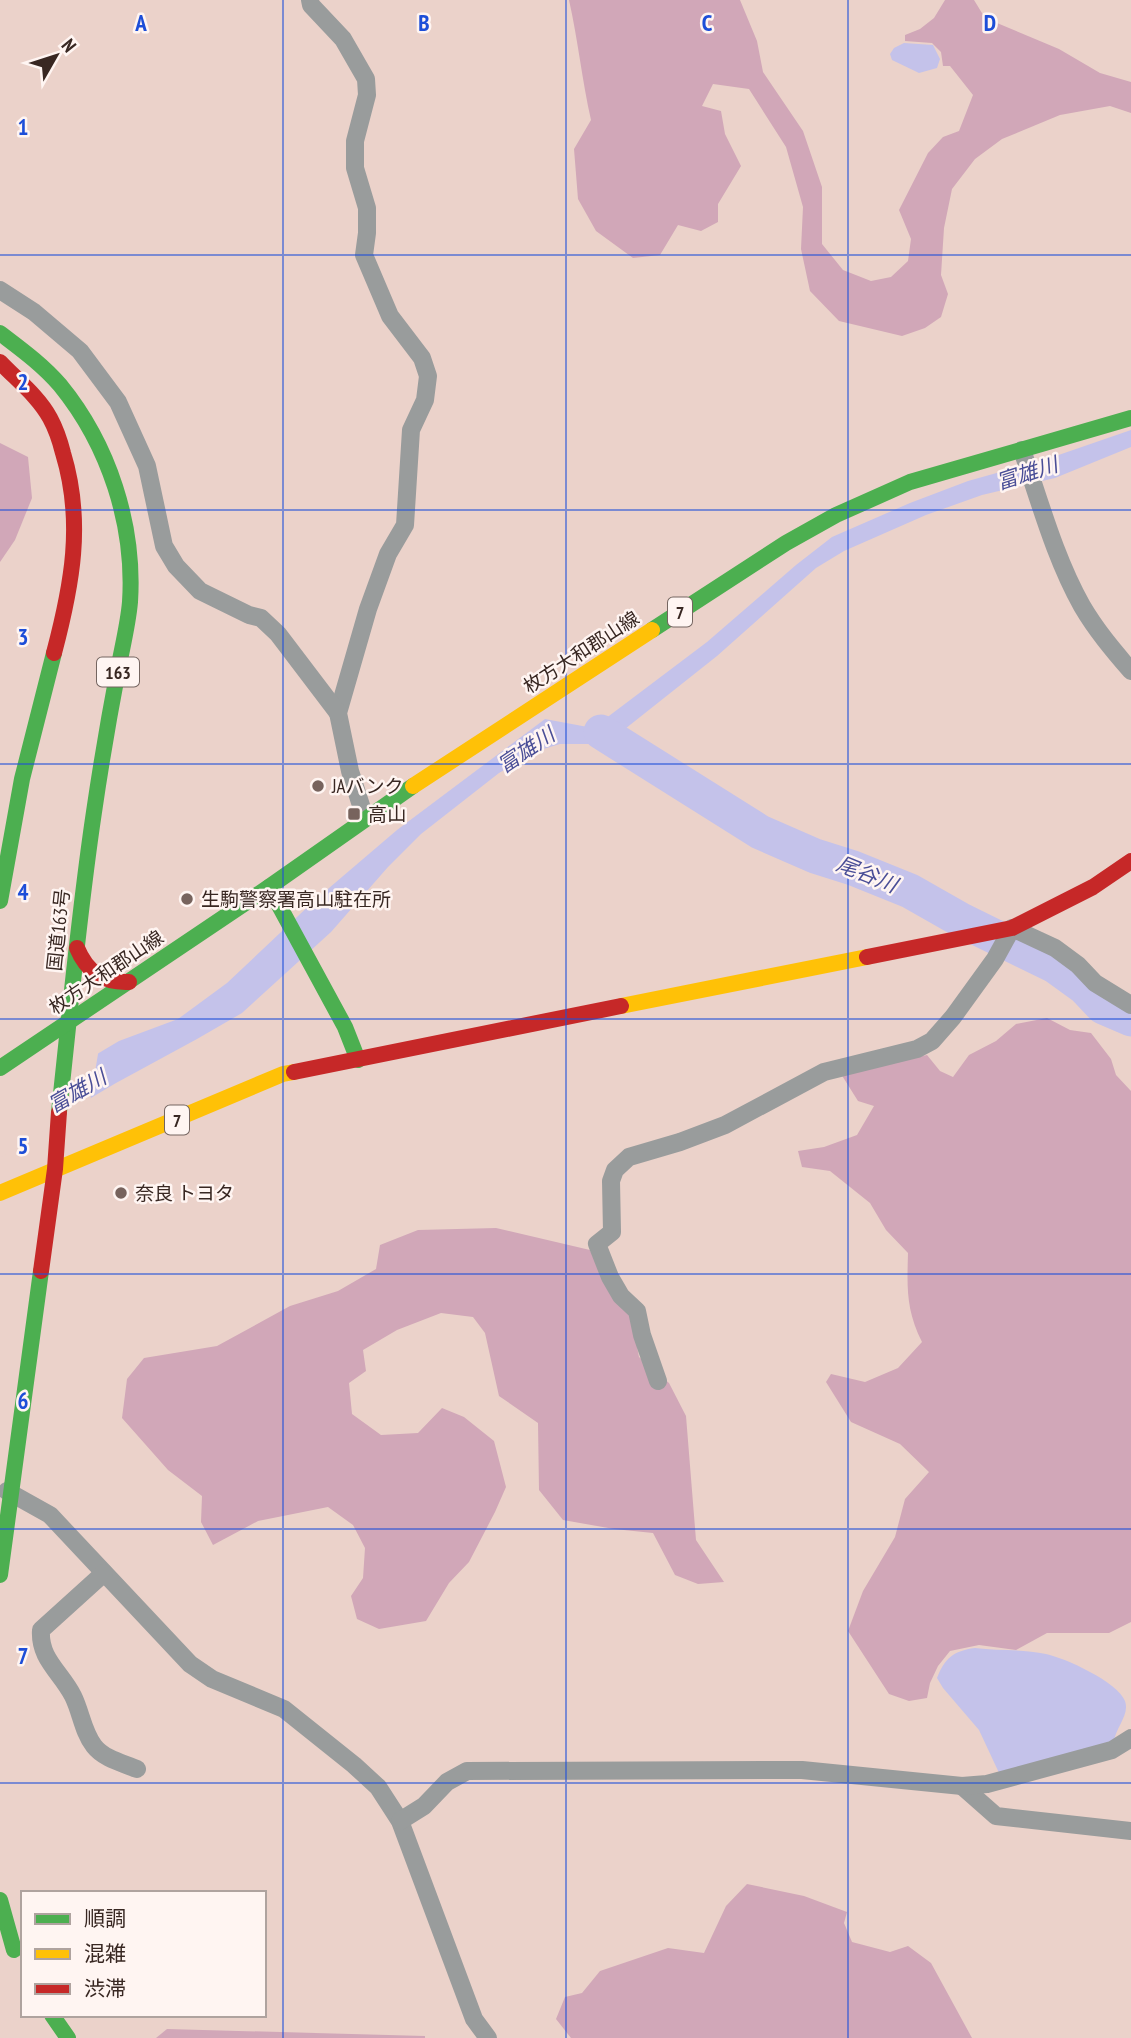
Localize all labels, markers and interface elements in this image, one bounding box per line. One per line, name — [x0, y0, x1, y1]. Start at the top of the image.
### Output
text: A — [134, 8, 147, 37]
text: B — [418, 8, 430, 37]
text: C — [702, 8, 713, 37]
text: D — [984, 8, 996, 37]
north arrow — [21, 21, 91, 91]
text: N — [57, 34, 82, 57]
text: 1 — [18, 112, 29, 141]
text: 2 — [18, 367, 29, 396]
water label: 富雄川 — [993, 450, 1063, 496]
road number: 7 — [668, 598, 692, 626]
street label: 枚方大和郡山線 — [519, 606, 643, 698]
text: 3 — [18, 622, 29, 651]
road number: 163 — [97, 658, 139, 686]
water label: 富雄川 — [492, 720, 561, 779]
place label: JAバンク — [331, 774, 404, 798]
marker: JAバンク — [310, 778, 326, 794]
place label: 高山 — [368, 802, 406, 826]
marker: 高山 — [346, 806, 362, 822]
water label: 尾谷川 — [833, 850, 903, 899]
text: 4 — [18, 877, 29, 906]
place label: 生駒警察署高山駐在所 — [201, 887, 391, 911]
street label: 国道163号 — [42, 888, 74, 972]
marker: 生駒警察署高山駐在所 — [179, 891, 195, 907]
street label: 枚方大和郡山線 — [44, 925, 168, 1019]
water label: 富雄川 — [43, 1063, 113, 1118]
road number: 7 — [165, 1106, 189, 1134]
text: 5 — [18, 1131, 29, 1160]
place label: 奈良 トヨタ — [135, 1181, 234, 1205]
marker: 奈良 トヨタ — [113, 1185, 129, 1201]
text: 6 — [18, 1386, 29, 1415]
text: 7 — [18, 1641, 29, 1670]
legend — [21, 1891, 266, 2017]
text: 順調 — [84, 1905, 126, 1932]
text: 混雑 — [84, 1940, 126, 1967]
text: 渋滞 — [84, 1975, 126, 2002]

